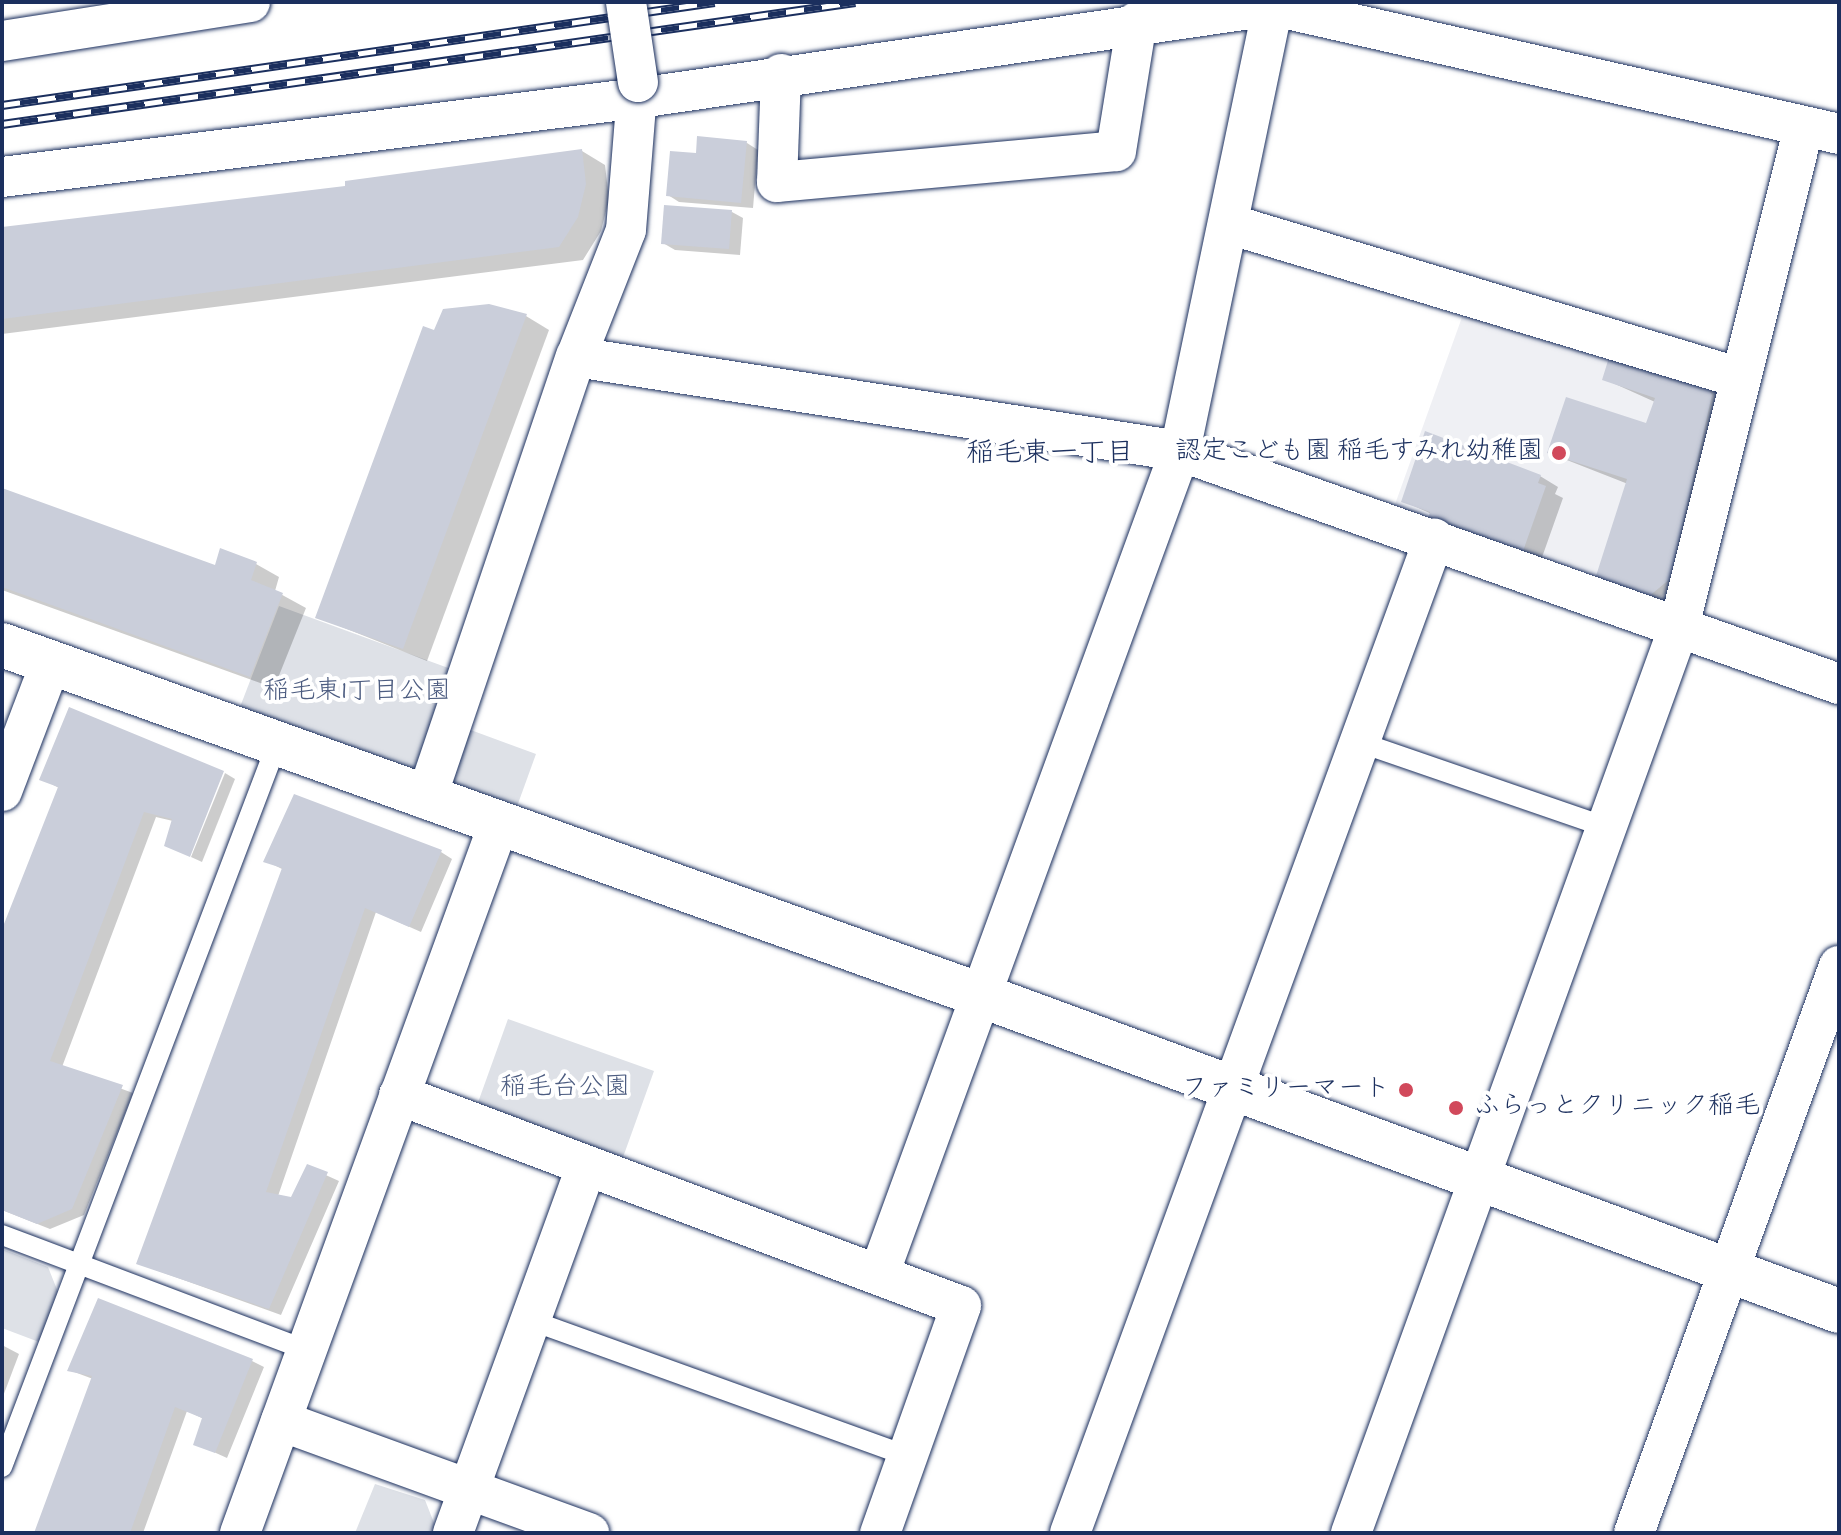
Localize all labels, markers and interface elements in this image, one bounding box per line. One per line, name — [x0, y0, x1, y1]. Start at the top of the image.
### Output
place label: 認定こども園 稲毛すみれ幼稚園 — [1173, 437, 1543, 469]
district label: 稲毛東一丁目 — [966, 439, 1134, 473]
marker: 認定こども園 稲毛すみれ幼稚園 — [1550, 444, 1568, 462]
park label: 稲毛東1丁目公園 — [263, 677, 451, 709]
park label: 稲毛台公園 — [500, 1073, 630, 1105]
place label: ファミリーマート — [1182, 1074, 1390, 1106]
marker: ファミリーマート — [1397, 1081, 1415, 1099]
place label: ふらっとクリニック稲毛 — [1474, 1092, 1760, 1124]
marker: ふらっとクリニック稲毛 — [1445, 1097, 1467, 1119]

